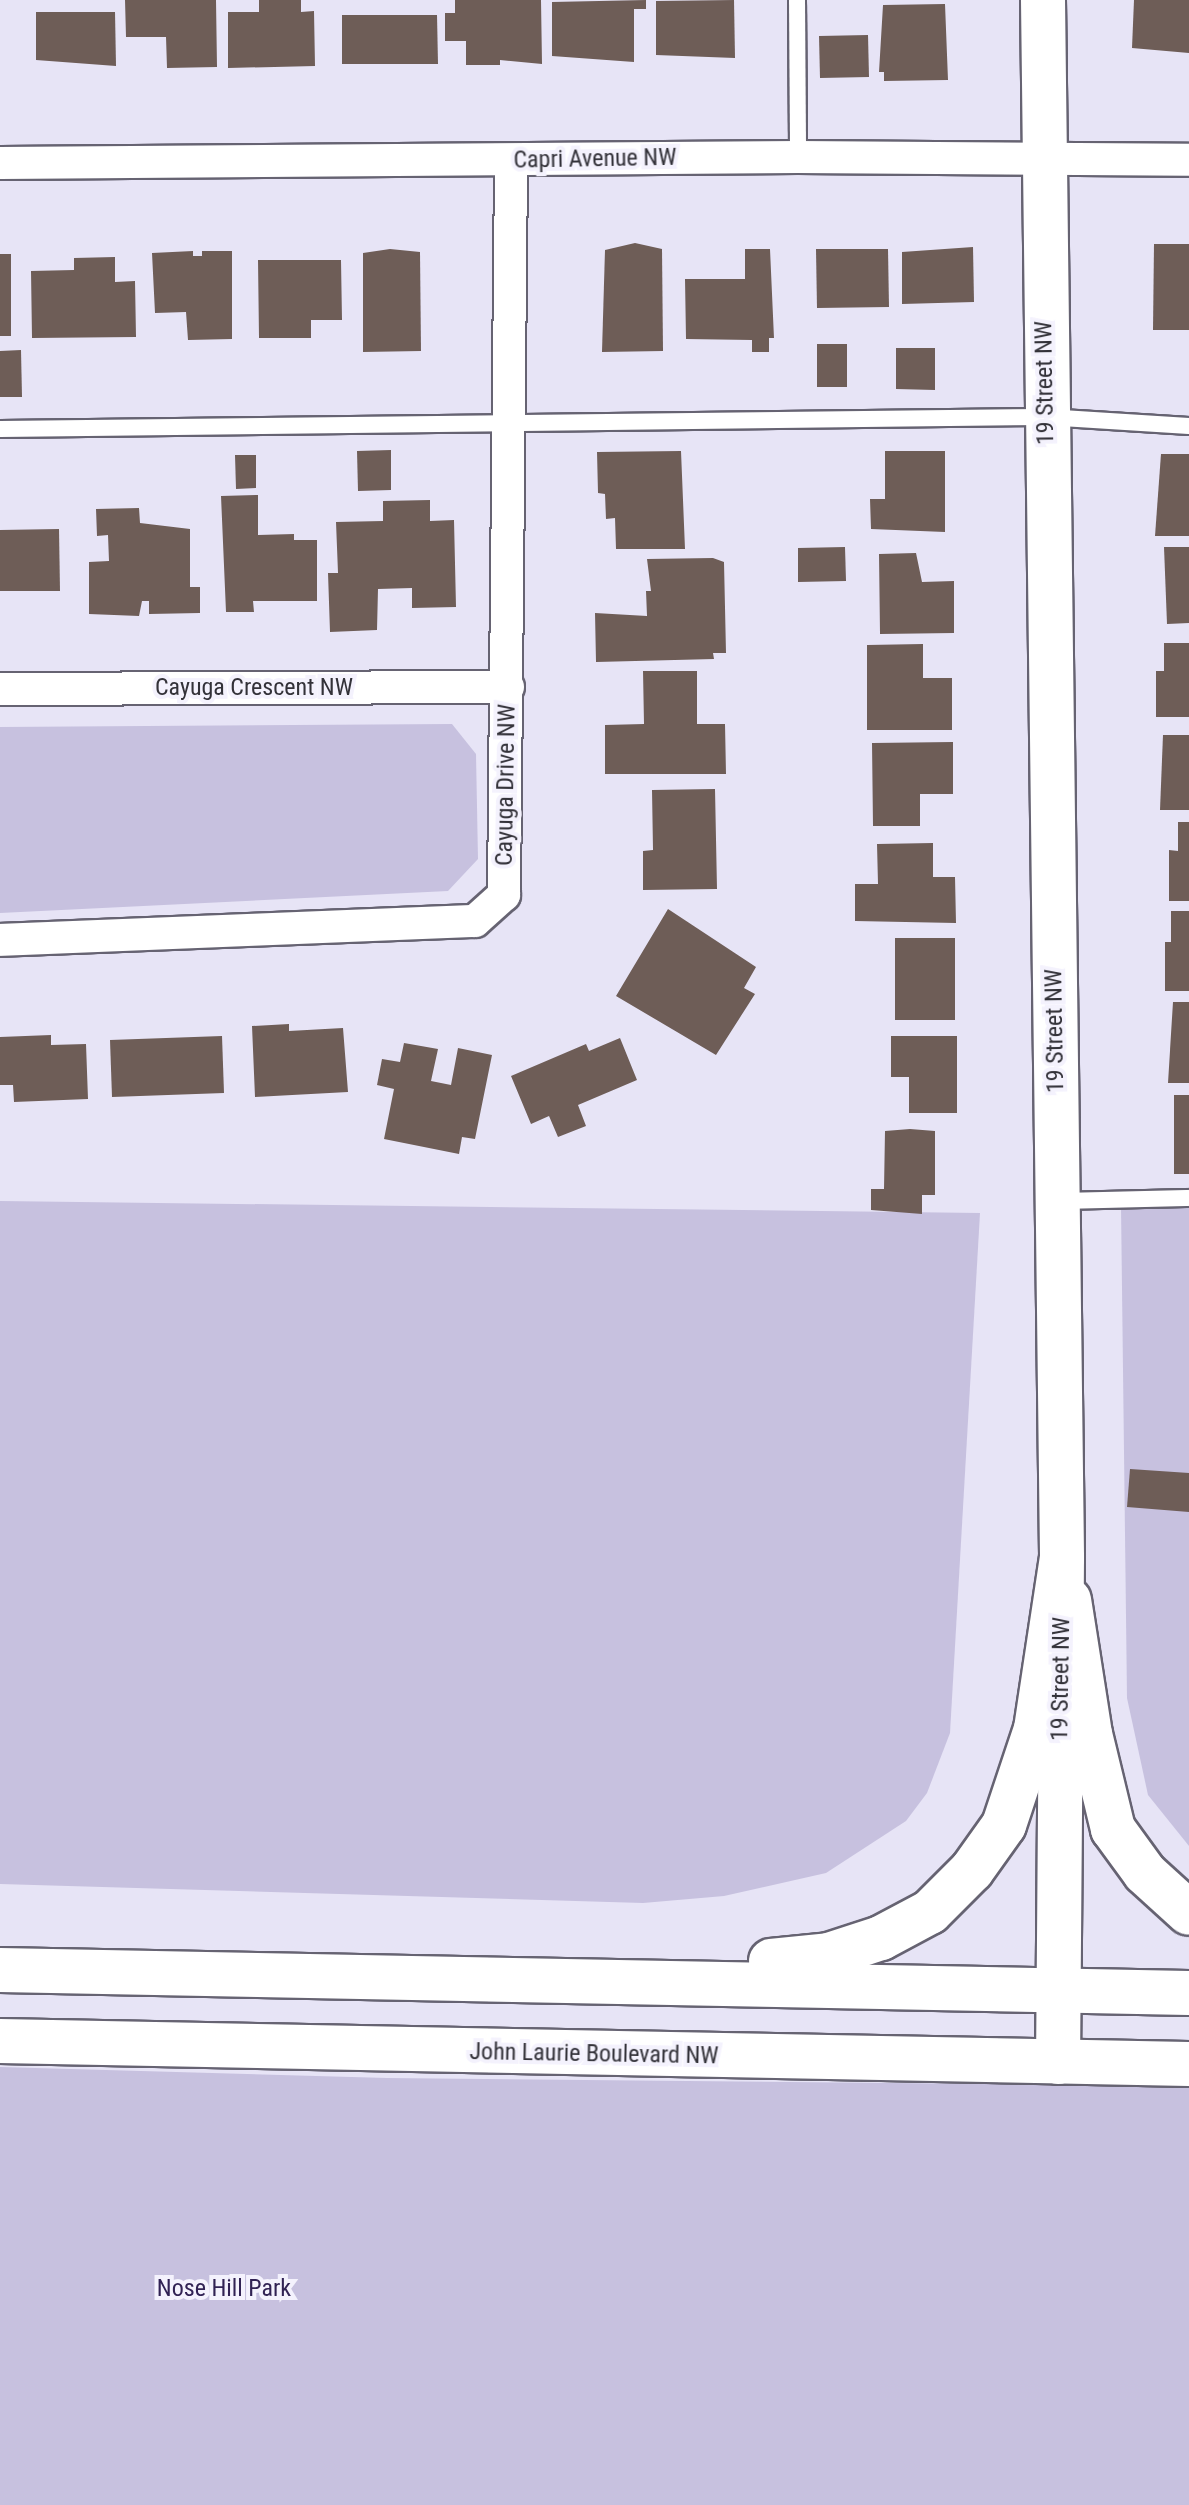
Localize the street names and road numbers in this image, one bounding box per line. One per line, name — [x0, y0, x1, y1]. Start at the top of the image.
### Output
street label: Capri Avenue NW — [513, 143, 677, 175]
street label: 19 Street NW — [1030, 321, 1060, 445]
street label: Cayuga Crescent NW — [155, 674, 353, 702]
street label: Cayuga Drive NW — [490, 704, 522, 866]
street label: 19 Street NW — [1040, 969, 1070, 1093]
street label: 19 Street NW — [1046, 1617, 1076, 1741]
street label: John Laurie Boulevard NW — [469, 2037, 719, 2071]

